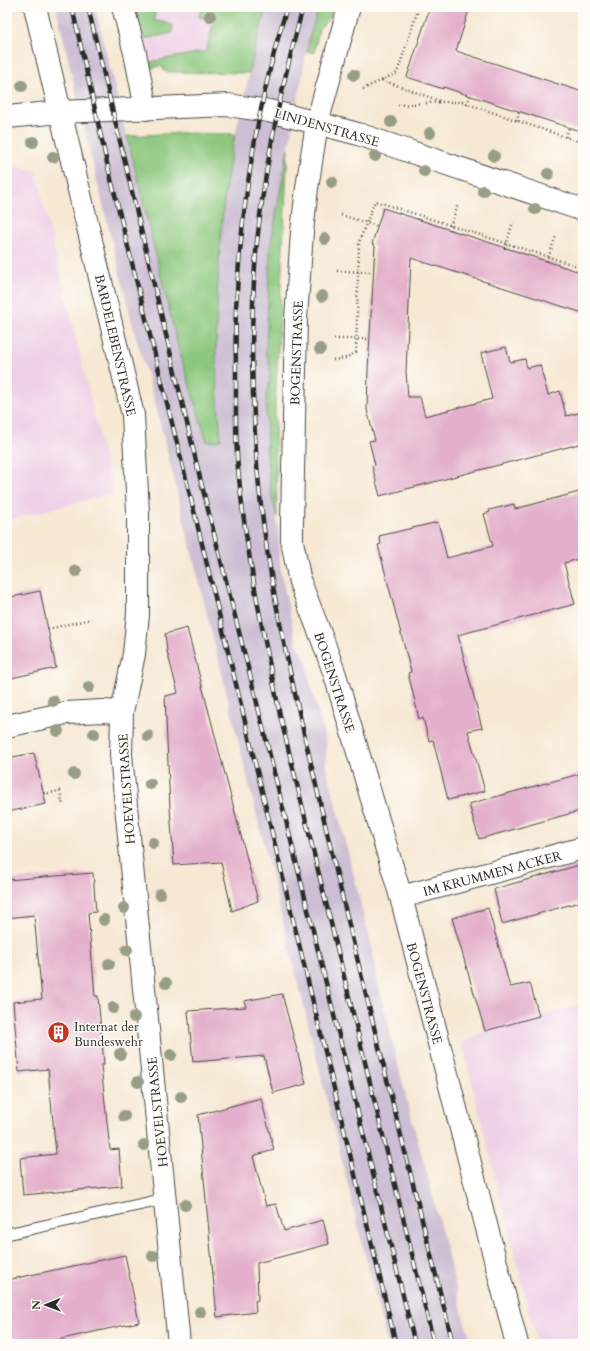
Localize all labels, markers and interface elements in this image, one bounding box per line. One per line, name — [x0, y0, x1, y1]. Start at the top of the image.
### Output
street label: LINDENSTRASSE — [272, 104, 381, 152]
street label: BARDELEBENSTRASSE — [90, 273, 140, 418]
street label: BOGENSTRASSE — [286, 300, 308, 406]
street label: BOGENSTRASSE — [309, 630, 359, 735]
street label: HOEVELSTRASSE — [114, 733, 140, 845]
street label: IM KRUMMEN ACKER — [421, 847, 563, 901]
street label: BOGENSTRASSE — [402, 940, 446, 1046]
place label: Internat der Bundeswehr — [74, 1018, 143, 1051]
building icon: Internat der Bundeswehr — [45, 1020, 71, 1046]
street label: HOEVELSTRASSE — [143, 1056, 173, 1168]
north arrow — [26, 1285, 66, 1325]
text: N — [29, 1300, 44, 1310]

